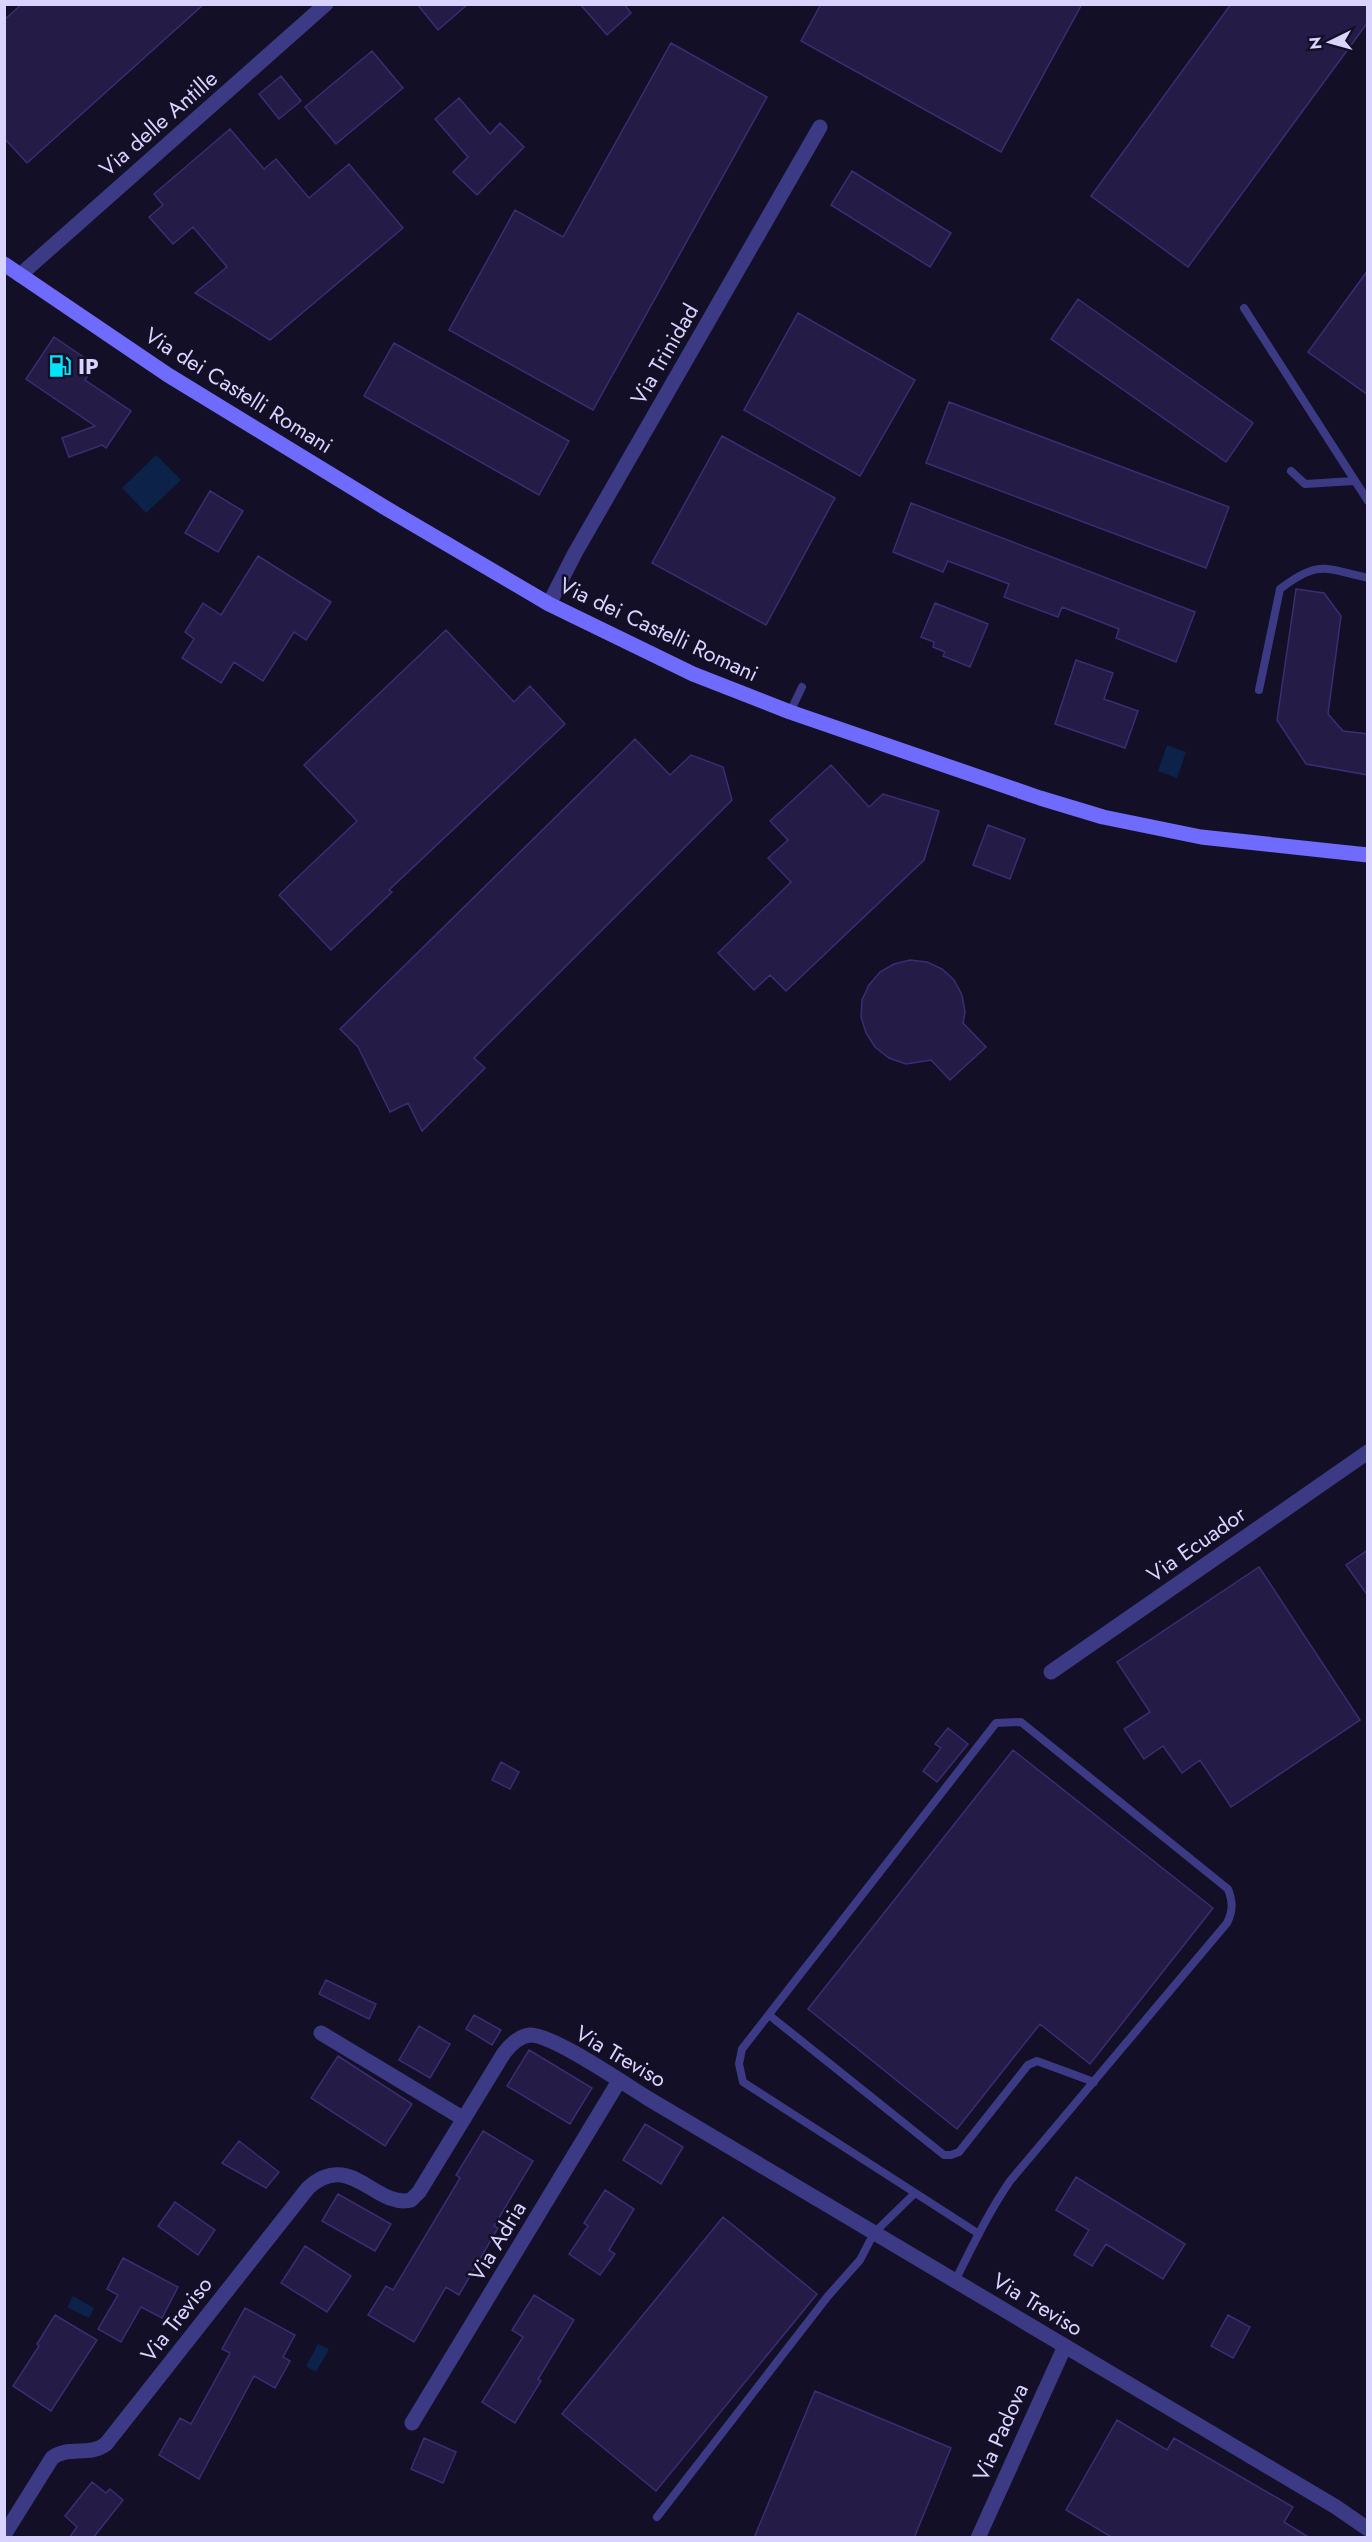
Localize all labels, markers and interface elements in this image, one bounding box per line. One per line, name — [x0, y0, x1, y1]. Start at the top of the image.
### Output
north arrow — [1300, 12, 1360, 72]
text: N — [1304, 36, 1328, 51]
street label: Via delle Antille — [92, 62, 224, 184]
street label: Via Trinidad — [622, 297, 706, 411]
street label: Via dei Castelli Romani — [139, 319, 339, 461]
place label: IP — [78, 350, 99, 382]
fuel station icon: IP — [47, 353, 73, 379]
street label: Via dei Castelli Romani — [554, 569, 764, 689]
street label: Via Ecuador — [1140, 1498, 1252, 1590]
street label: Via Treviso — [570, 2017, 672, 2095]
street label: Via Adria — [461, 2195, 533, 2287]
street label: Via Treviso — [987, 2264, 1089, 2344]
street label: Via Treviso — [132, 2270, 220, 2368]
street label: Via Padova — [964, 2378, 1036, 2486]

